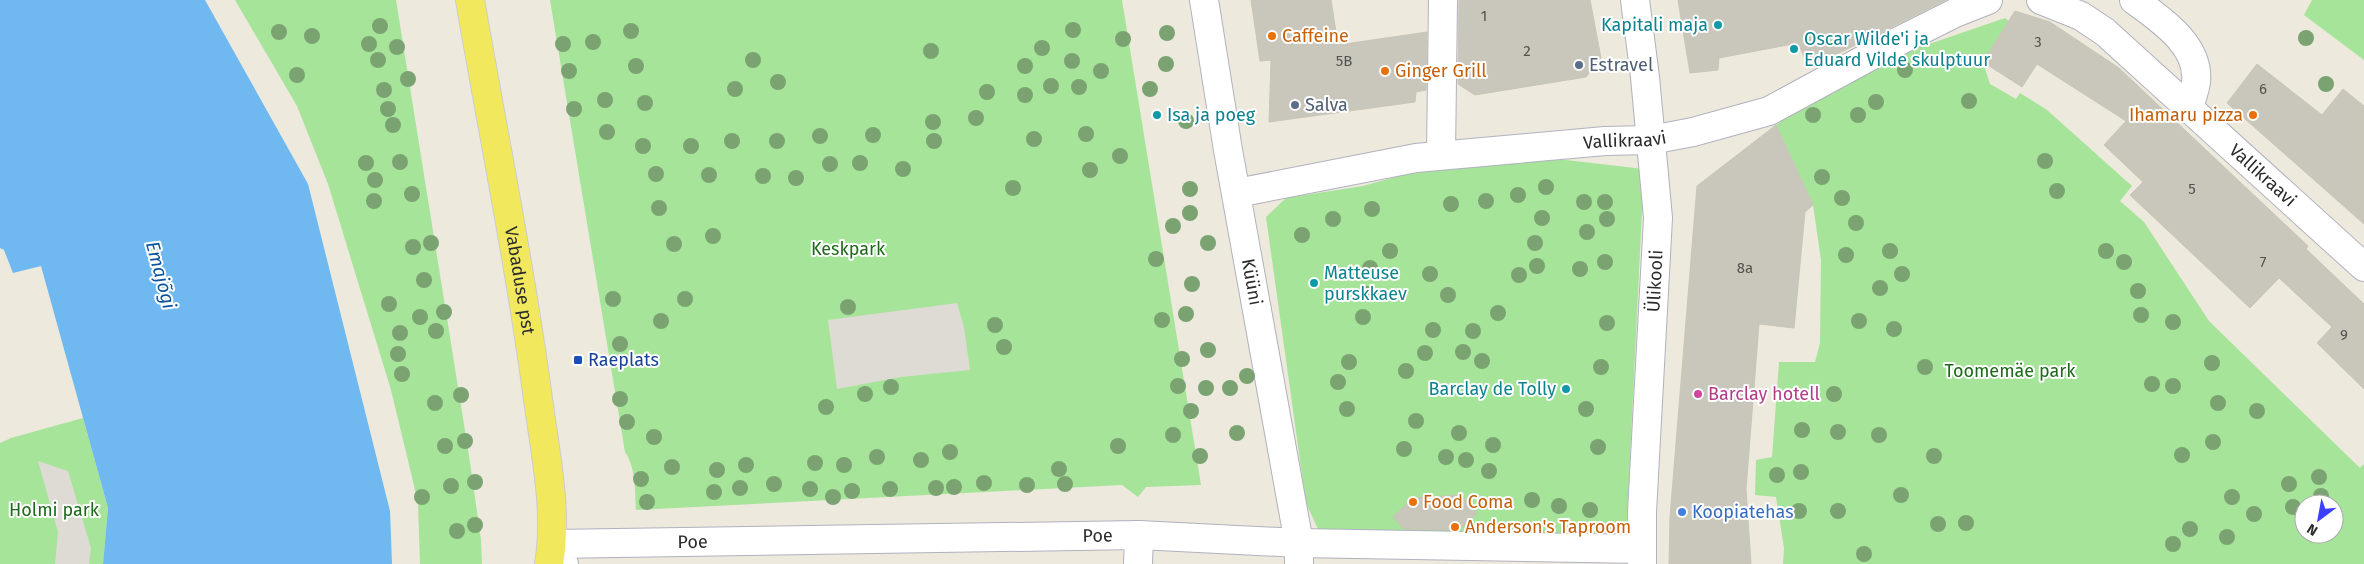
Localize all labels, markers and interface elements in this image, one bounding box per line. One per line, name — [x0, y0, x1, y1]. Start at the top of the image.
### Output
house number: 1 — [1481, 7, 1487, 25]
place label: Kapitali maja — [1601, 14, 1708, 36]
marker: Kapitali maja — [1712, 19, 1724, 31]
place label: Caffeine — [1282, 25, 1349, 47]
place label: Oscar Wilde'i ja Eduard Vilde skulptuur — [1804, 28, 1990, 71]
marker: Caffeine — [1266, 30, 1278, 42]
house number: 3 — [2034, 33, 2042, 51]
house number: 2 — [1523, 42, 1531, 60]
marker: Oscar Wilde'i ja Eduard Vilde skulptuur — [1788, 43, 1800, 55]
house number: 5B — [1336, 52, 1352, 70]
place label: Estravel — [1589, 54, 1653, 76]
marker: Estravel — [1573, 59, 1585, 71]
place label: Ginger Grill — [1395, 60, 1487, 82]
marker: Ginger Grill — [1379, 65, 1391, 77]
house number: 6 — [2259, 80, 2267, 98]
place label: Salva — [1305, 94, 1348, 116]
marker: Salva — [1289, 99, 1301, 111]
place label: Isa ja poeg — [1167, 104, 1256, 126]
place label: Ihamaru pizza — [2129, 104, 2243, 126]
marker: Isa ja poeg — [1151, 109, 1163, 121]
marker: Ihamaru pizza — [2247, 109, 2259, 121]
street label: Vallikraavi — [1582, 126, 1668, 154]
street label: Vallikraavi — [2225, 139, 2301, 211]
house number: 5 — [2188, 180, 2196, 198]
street label: Vabaduse pst — [500, 225, 540, 337]
park label: Keskpark — [811, 238, 886, 260]
water label: Emajõgi — [141, 239, 181, 312]
street label: Ülikooli — [1642, 249, 1668, 313]
house number: 7 — [2260, 253, 2267, 271]
street label: Küüni — [1237, 257, 1267, 307]
house number: 8a — [1737, 259, 1753, 277]
place label: Matteuse purskkaev — [1324, 262, 1407, 305]
marker: Matteuse purskkaev — [1308, 277, 1320, 289]
house number: 9 — [2340, 326, 2348, 344]
place label: Raeplats — [588, 349, 659, 371]
marker: Raeplats — [572, 354, 584, 366]
park label: Toomemäe park — [1945, 360, 2076, 382]
place label: Barclay de Tolly — [1429, 378, 1556, 400]
marker: Barclay de Tolly — [1560, 383, 1572, 395]
place label: Barclay hotell — [1708, 383, 1820, 405]
marker: Barclay hotell — [1692, 388, 1704, 400]
place label: Food Coma — [1423, 491, 1513, 513]
north arrow — [2294, 494, 2344, 544]
marker: Food Coma — [1407, 496, 1419, 508]
park label: Holmi park — [9, 499, 100, 521]
place label: Koopiatehas — [1692, 501, 1794, 523]
marker: Koopiatehas — [1676, 506, 1688, 518]
place label: Anderson's Taproom — [1465, 516, 1631, 538]
text: N — [2304, 520, 2321, 539]
marker: Anderson's Taproom — [1449, 521, 1461, 533]
street label: Poe — [1082, 524, 1113, 547]
street label: Poe — [677, 531, 708, 553]

